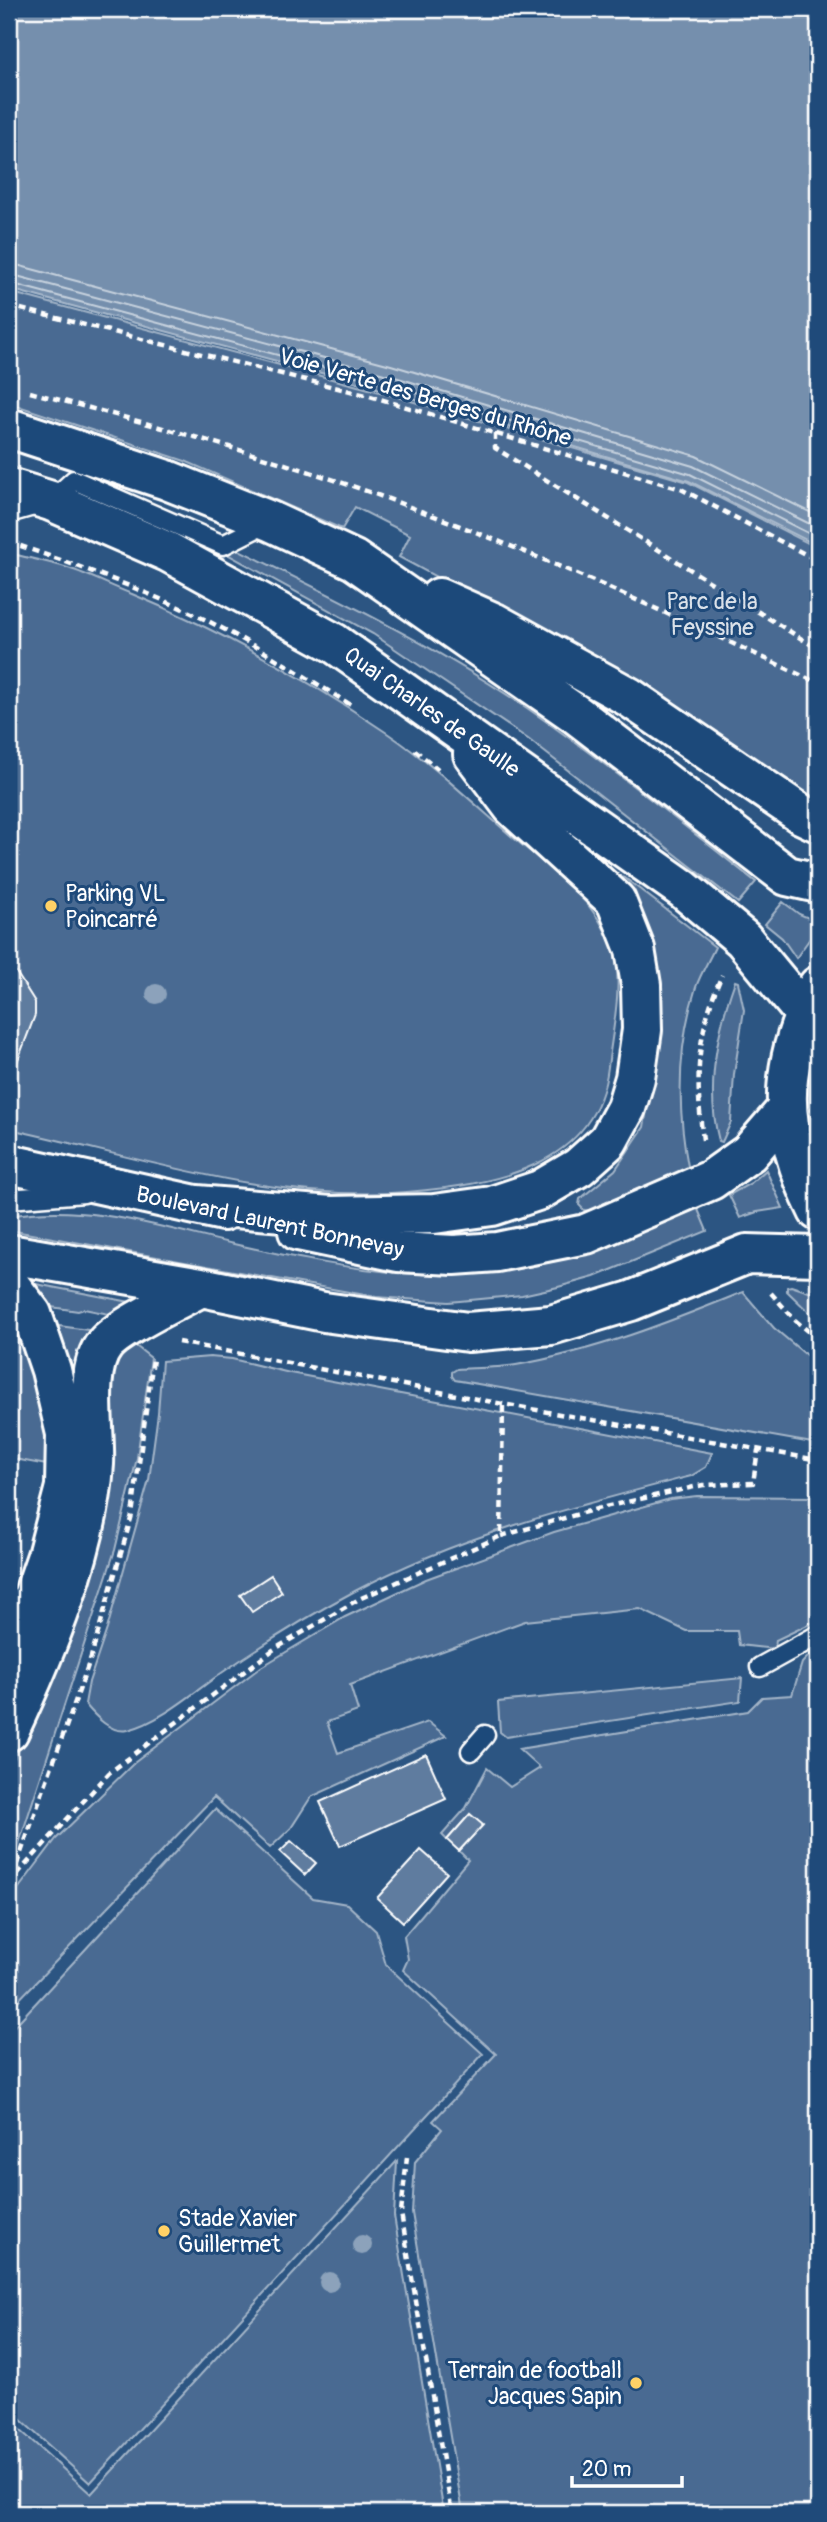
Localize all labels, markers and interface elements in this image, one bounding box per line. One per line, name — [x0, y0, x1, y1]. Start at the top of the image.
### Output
street label: Voie Verte des Berges du Rhône — [275, 341, 575, 453]
park label: Parc de la Feyssine — [666, 587, 758, 642]
street label: Quai Charles de Gaulle — [338, 640, 526, 784]
place label: Parking VL Poincarré — [65, 879, 165, 934]
marker: Parking VL Poincarré — [43, 898, 59, 914]
street label: Boulevard Laurent Bonnevay — [134, 1179, 407, 1265]
place label: Stade Xavier Guillermet — [178, 2204, 297, 2259]
marker: Stade Xavier Guillermet — [156, 2223, 172, 2239]
place label: Terrain de football Jacques Sapin — [448, 2356, 622, 2411]
marker: Terrain de football Jacques Sapin — [628, 2375, 644, 2391]
scale bar — [572, 2445, 682, 2489]
text: 20 m — [582, 2456, 631, 2483]

